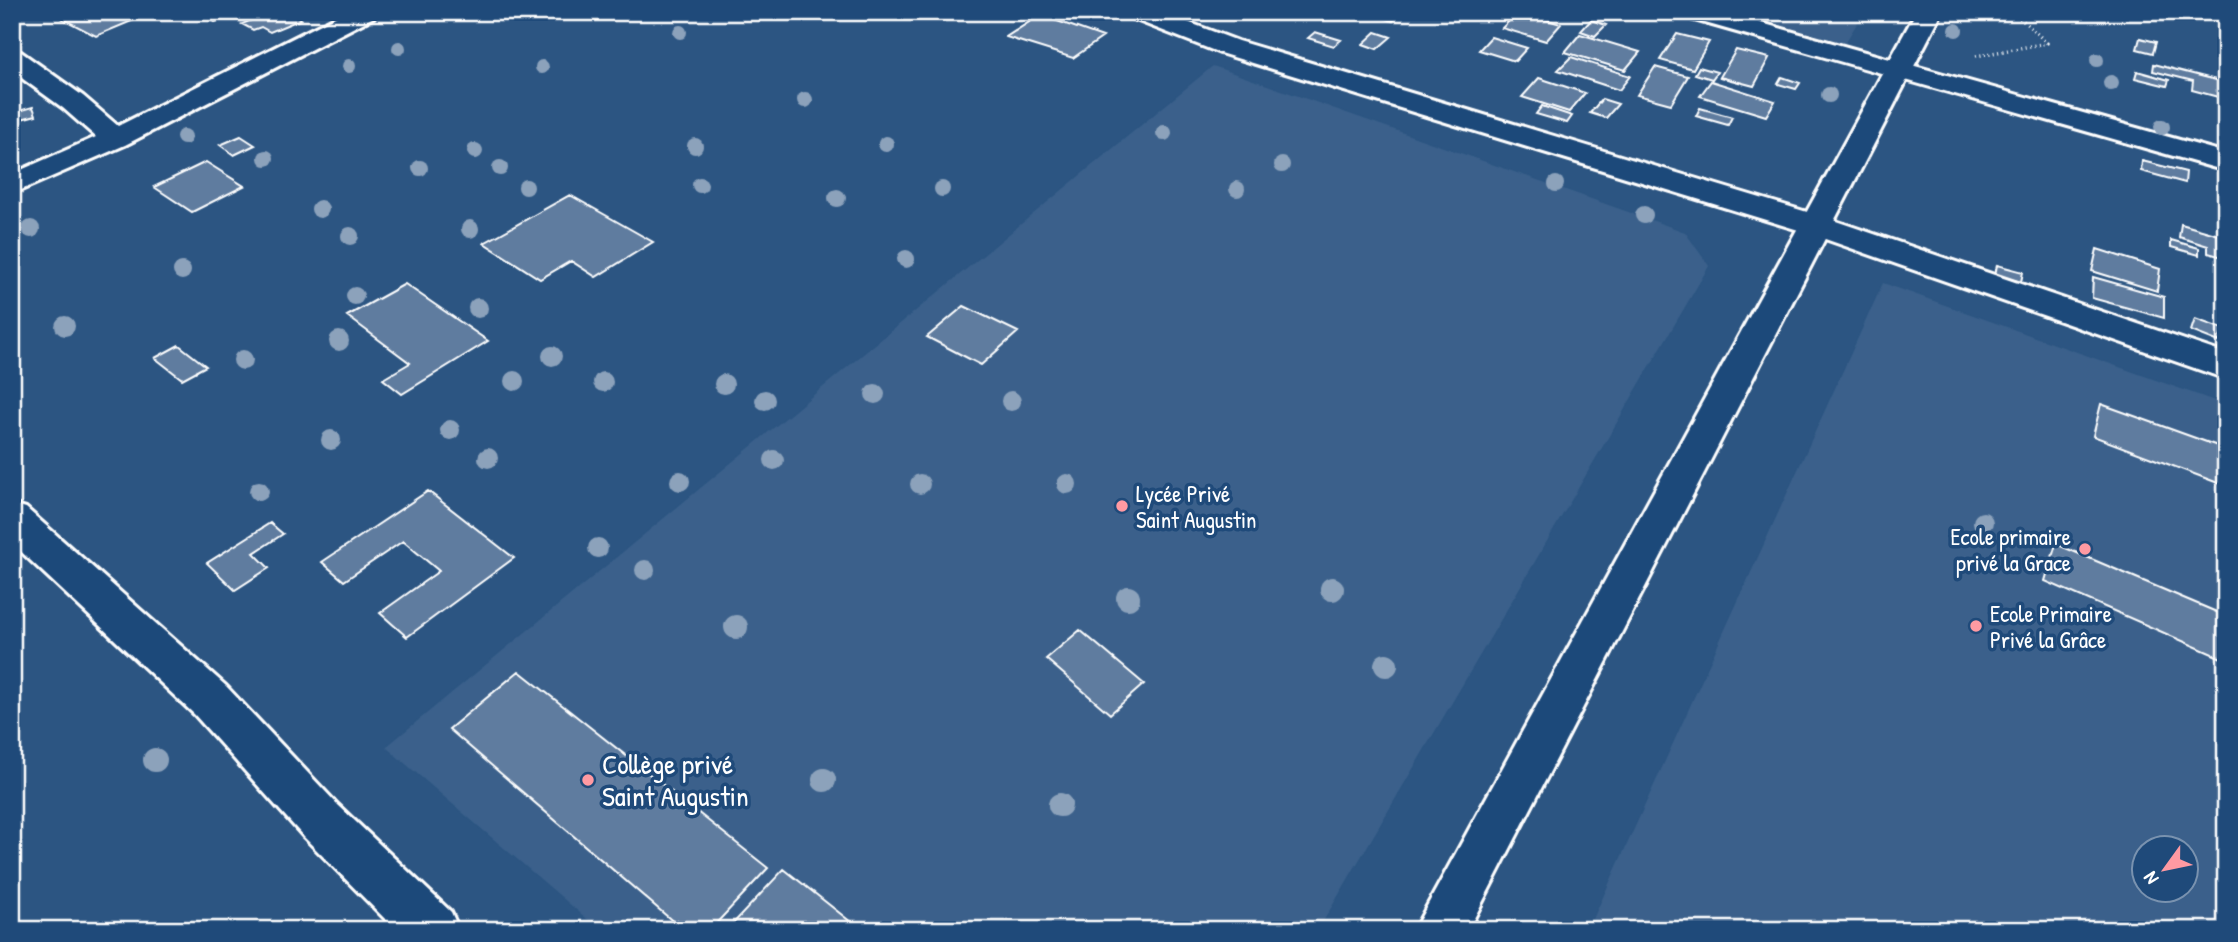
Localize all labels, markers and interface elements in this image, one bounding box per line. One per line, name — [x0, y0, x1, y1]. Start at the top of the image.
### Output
place label: Lycée Privé Saint Augustin — [1136, 478, 1257, 535]
marker: Lycée Privé Saint Augustin — [1114, 498, 1130, 514]
place label: Ecole primaire privé la Grace — [1950, 521, 2071, 578]
marker: Ecole primaire privé la Grace — [2077, 541, 2093, 557]
place label: Ecole Primaire Privé la Grâce — [1990, 598, 2112, 655]
marker: Ecole Primaire Privé la Grâce — [1968, 618, 1984, 634]
place label: Collège privé Saint Augustin — [602, 745, 749, 815]
marker: Collège privé Saint Augustin — [580, 772, 596, 788]
north arrow — [2130, 834, 2200, 904]
text: N — [2137, 867, 2164, 890]

